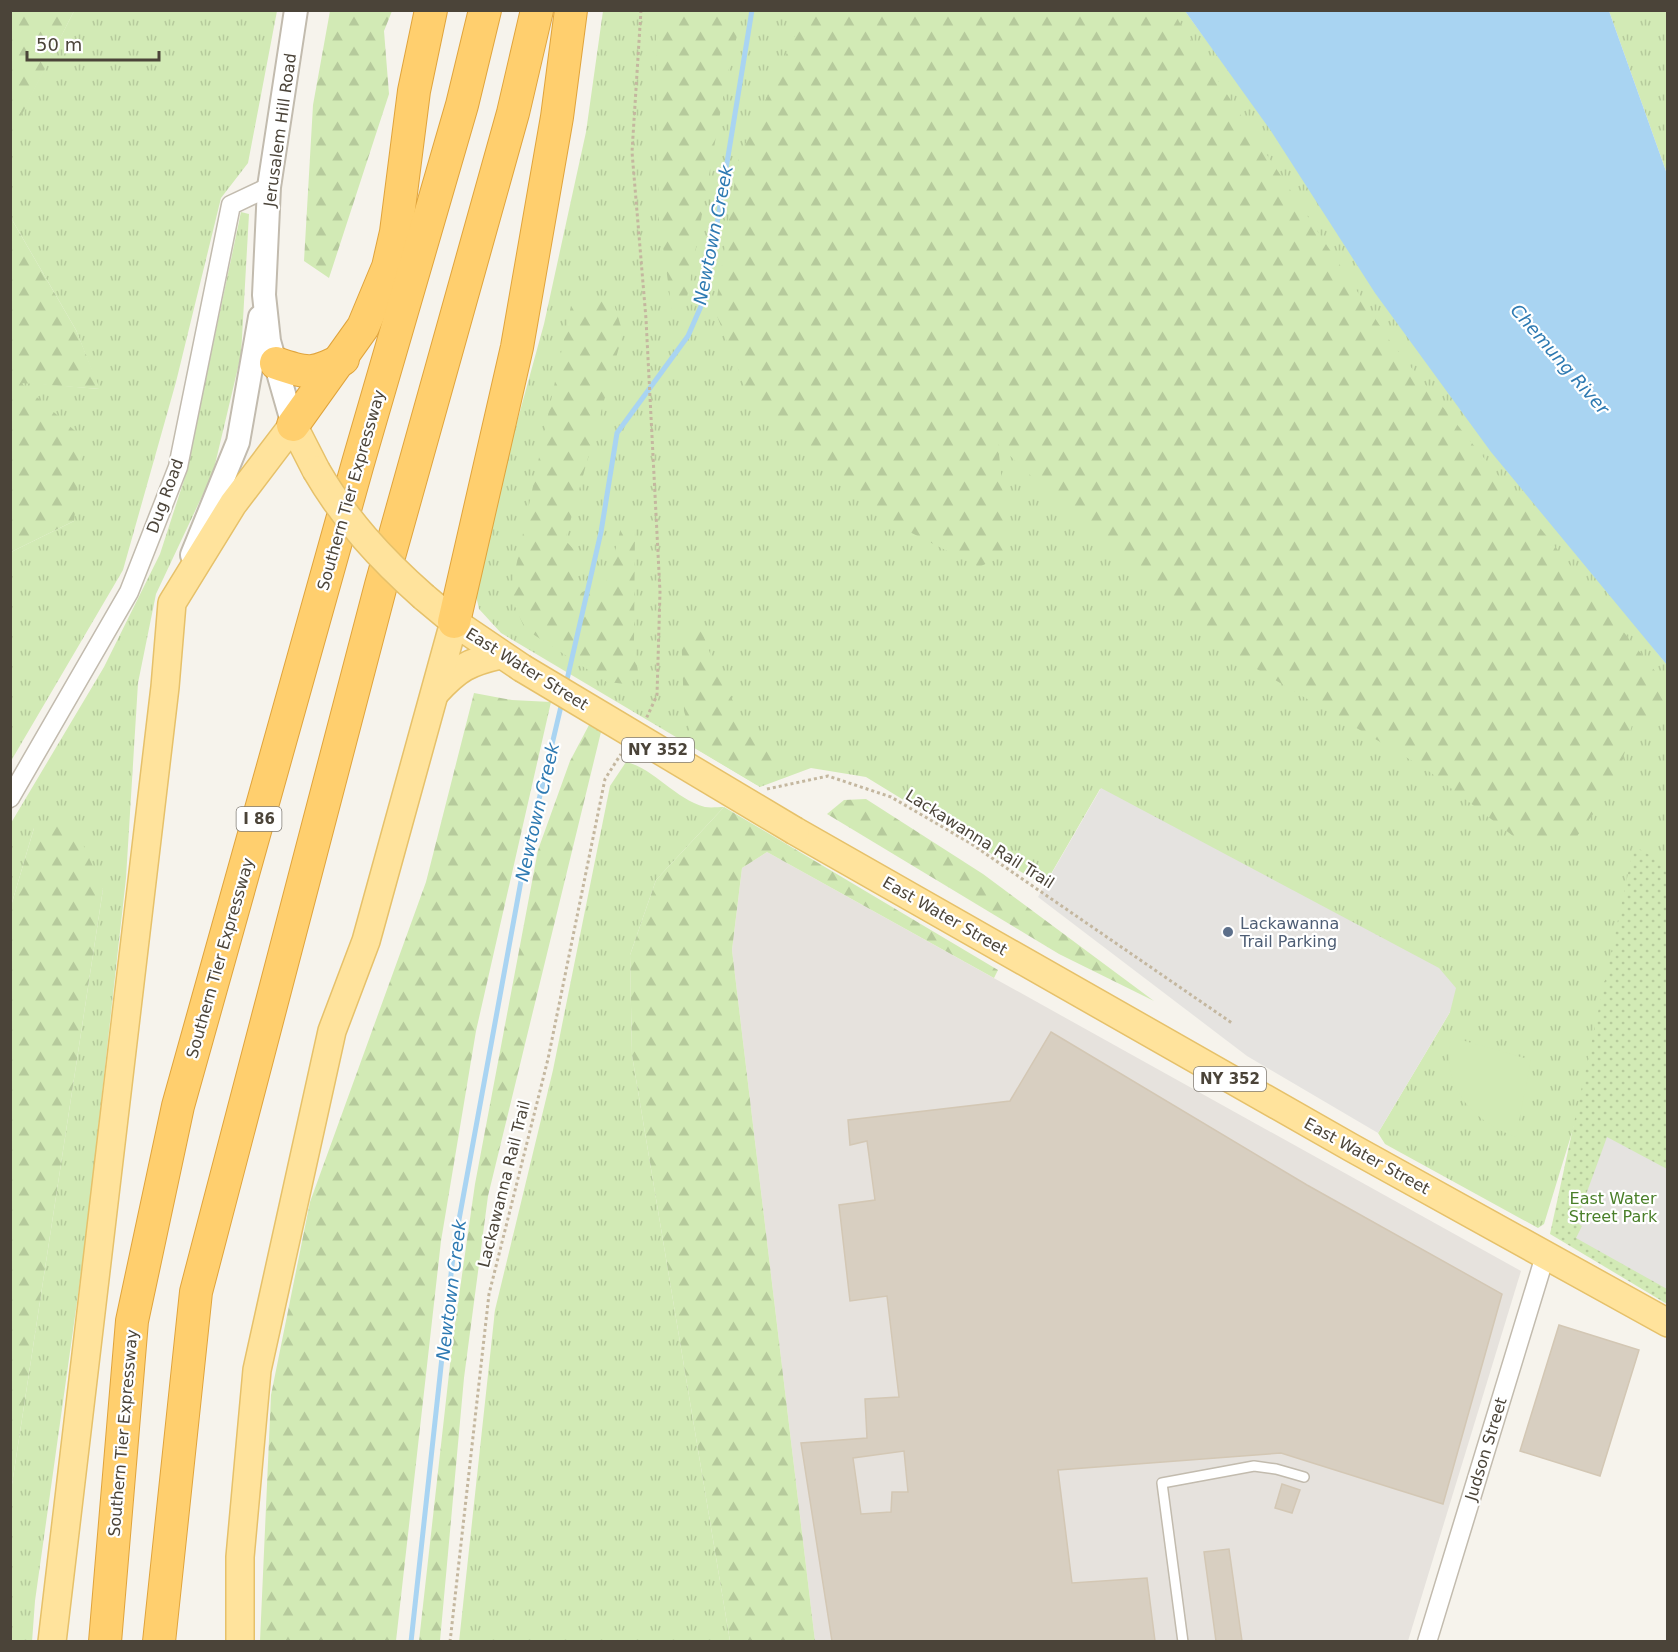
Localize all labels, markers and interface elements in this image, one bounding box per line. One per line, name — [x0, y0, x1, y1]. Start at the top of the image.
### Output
scale bar — [27, 24, 159, 62]
text: 50 m — [36, 34, 82, 55]
street label: Jerusalem Hill Road — [260, 52, 300, 209]
water label: Newtown Creek — [689, 162, 737, 307]
water label: Chemung River — [1506, 300, 1615, 420]
street label: Southern Tier Expressway — [313, 387, 389, 593]
street label: Dug Road — [143, 456, 187, 536]
street label: East Water Street — [462, 624, 592, 714]
road number: NY 352 — [622, 738, 694, 762]
water label: Newtown Creek — [511, 739, 564, 883]
street label: Lackawanna Rail Trail — [902, 785, 1058, 893]
road number: I 86 — [236, 807, 282, 831]
street label: Southern Tier Expressway — [182, 855, 258, 1061]
street label: East Water Street — [879, 873, 1011, 959]
place label: Lackawanna Trail Parking — [1239, 914, 1339, 951]
marker: Lackawanna Trail Parking — [1221, 925, 1235, 939]
road number: NY 352 — [1194, 1067, 1266, 1091]
street label: Lackawanna Rail Trail — [474, 1098, 534, 1270]
street label: East Water Street — [1301, 1114, 1433, 1198]
park label: East Water Street Park — [1569, 1189, 1658, 1226]
water label: Newtown Creek — [432, 1217, 470, 1362]
street label: Southern Tier Expressway — [104, 1329, 142, 1537]
street label: Judson Street — [1461, 1395, 1511, 1504]

